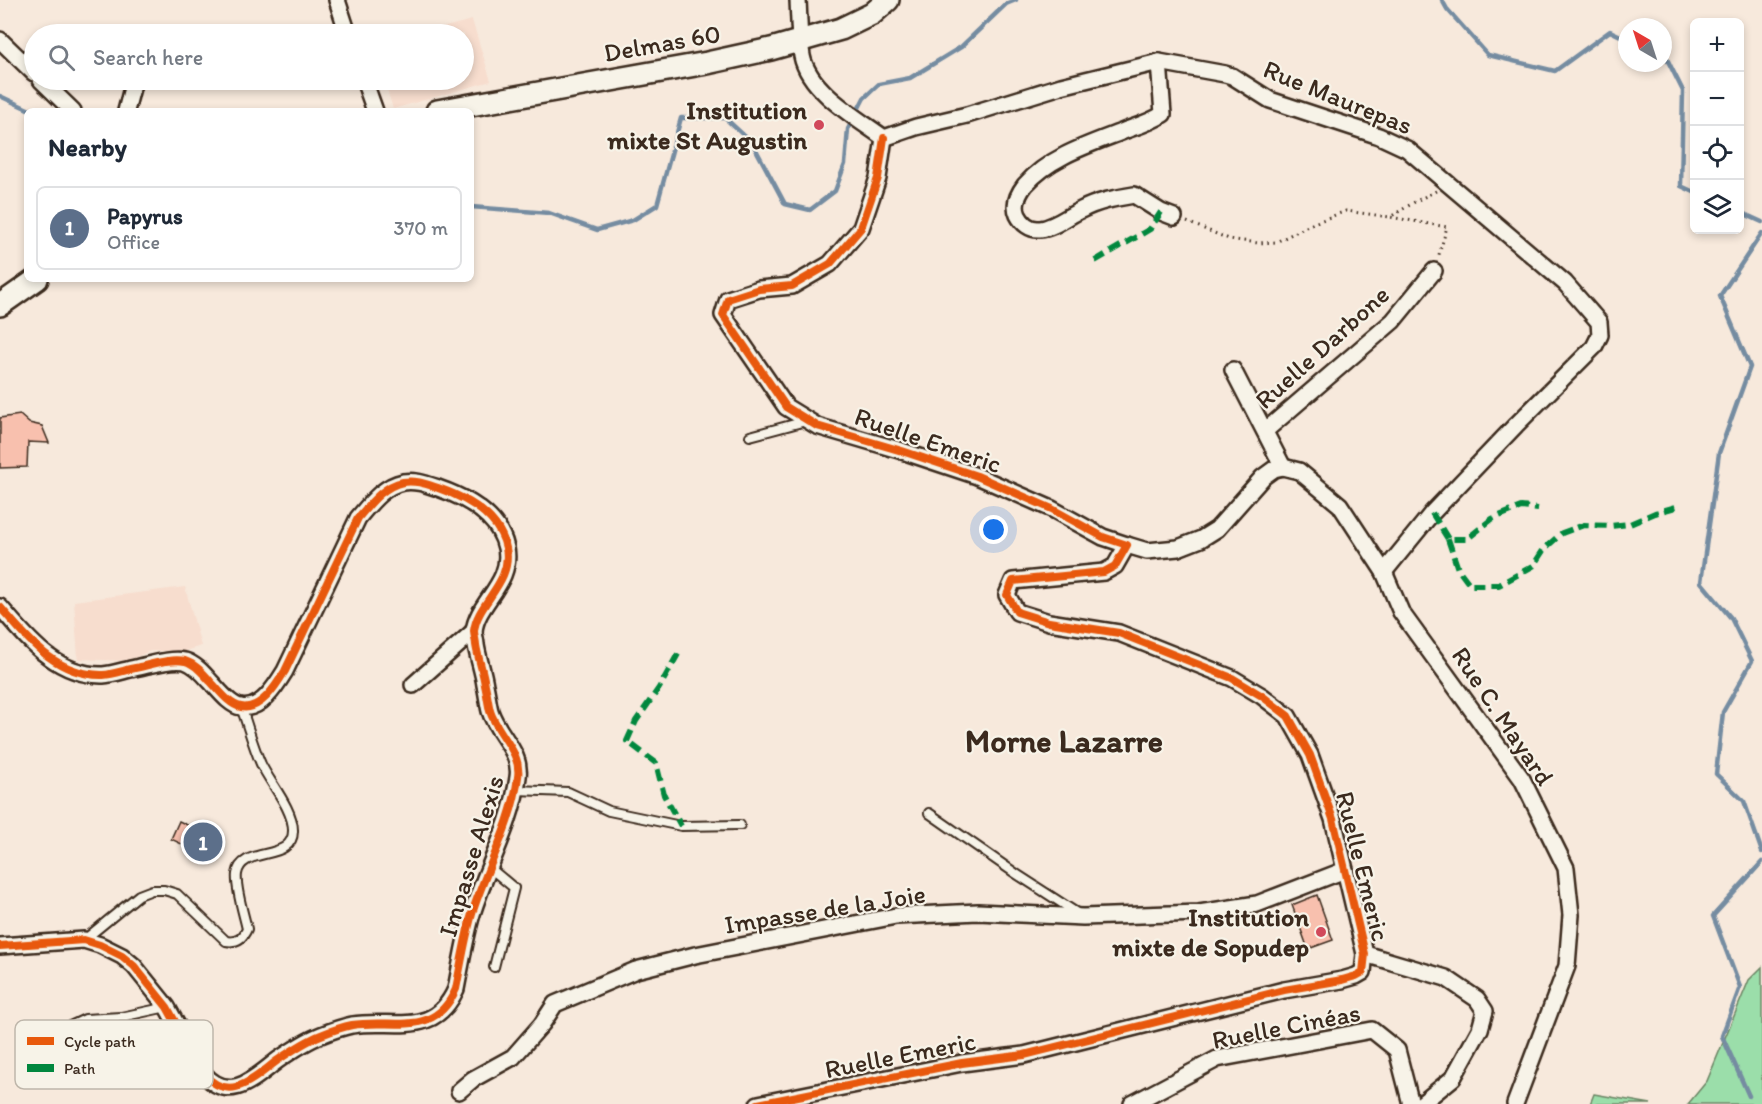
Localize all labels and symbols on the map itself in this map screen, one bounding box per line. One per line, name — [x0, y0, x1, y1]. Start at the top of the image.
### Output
street label: Delmas 60 — [601, 17, 723, 69]
north arrow — [1618, 18, 1672, 72]
street label: Rue Maurepas — [1259, 53, 1417, 141]
place label: Institution mixte St Augustin — [606, 94, 807, 156]
marker: Institution mixte St Augustin — [812, 118, 826, 132]
street label: Ruelle Darbone — [1248, 278, 1396, 416]
street label: Ruelle Emeric — [850, 400, 1006, 480]
your location — [979, 515, 1008, 544]
street label: Rue C. Mayard — [1445, 640, 1561, 792]
district label: Morne Lazarre — [965, 722, 1163, 760]
street label: Impasse Alexis — [431, 771, 511, 941]
street label: Ruelle Emeric — [1329, 788, 1397, 944]
pin: 1 — [184, 820, 222, 864]
street label: Impasse de la Joie — [722, 877, 928, 941]
place label: Institution mixte de Sopudep — [1111, 901, 1309, 963]
marker: Institution mixte de Sopudep — [1314, 925, 1328, 939]
street label: Ruelle Cinéas — [1209, 996, 1363, 1056]
legend — [15, 1020, 213, 1089]
street label: Ruelle Emeric — [822, 1025, 978, 1085]
text: Cycle path — [64, 1032, 136, 1051]
text: Path — [64, 1059, 95, 1078]

